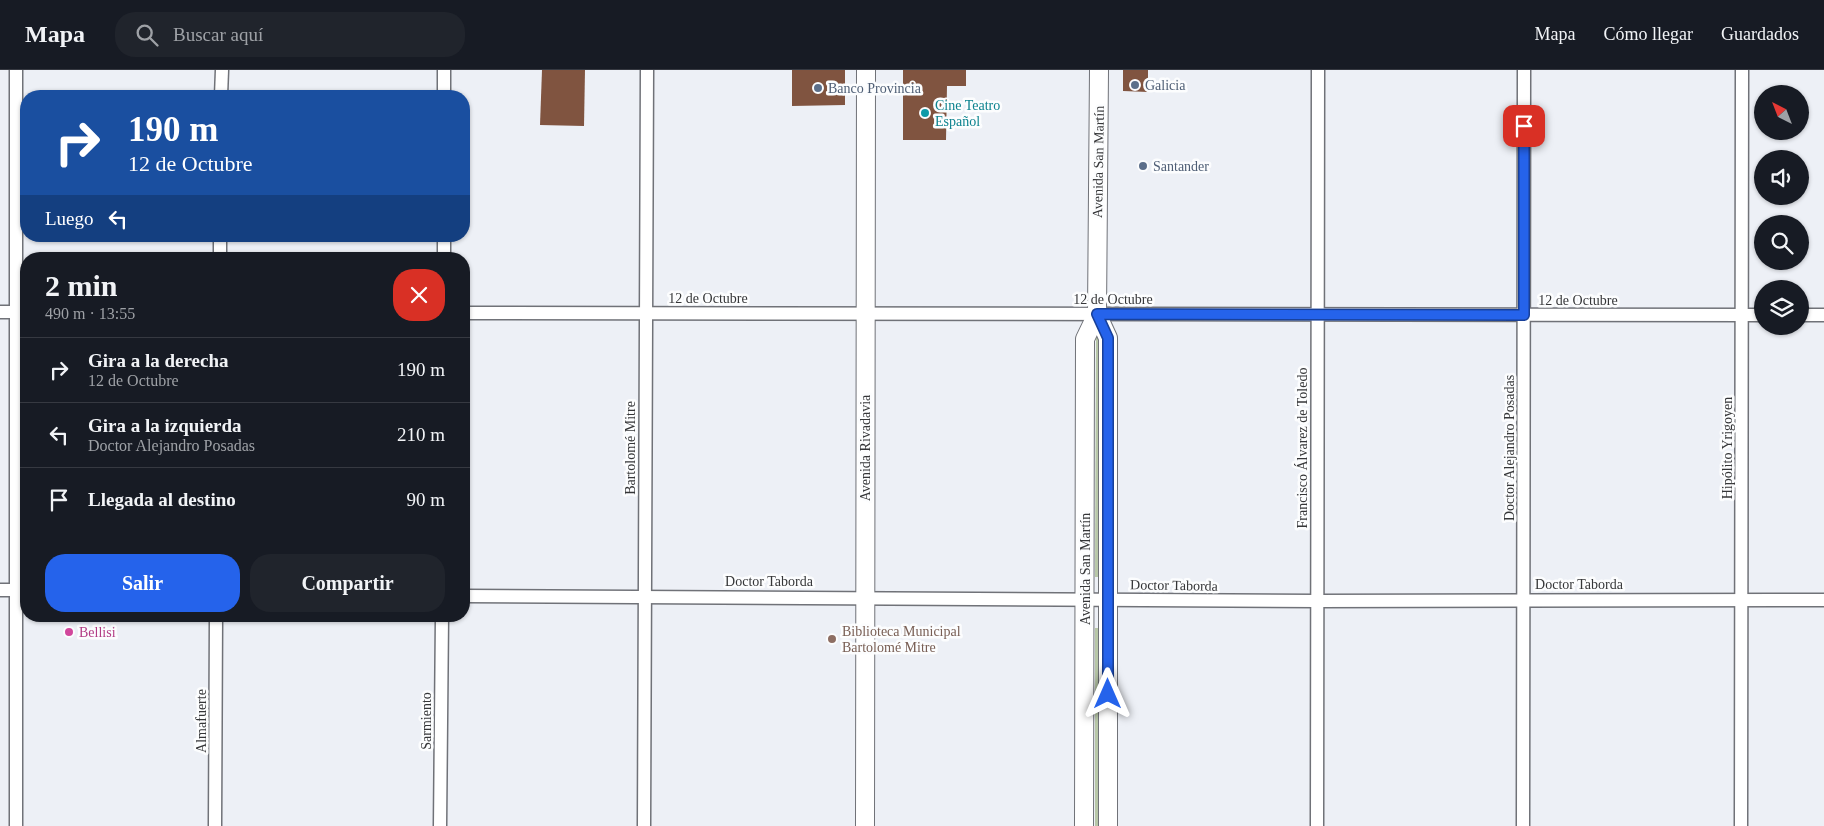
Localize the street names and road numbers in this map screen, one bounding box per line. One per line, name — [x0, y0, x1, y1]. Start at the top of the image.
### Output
street label: Avenida San Martín — [1090, 106, 1107, 218]
street label: 12 de Octubre — [668, 291, 748, 306]
street label: 12 de Octubre — [1073, 292, 1153, 307]
street label: 12 de Octubre — [1538, 293, 1618, 308]
street label: Francisco Álvarez de Toledo — [1294, 368, 1310, 528]
street label: Doctor Alejandro Posadas — [1502, 375, 1517, 521]
street label: Avenida Rivadavia — [858, 394, 873, 501]
street label: Hipólito Yrigoyen — [1720, 397, 1735, 499]
street label: Bartolomé Mitre — [623, 401, 638, 495]
street label: Avenida San Martín — [1078, 513, 1093, 625]
street label: Doctor Taborda — [725, 574, 814, 589]
street label: Doctor Taborda — [1130, 577, 1219, 594]
street label: Doctor Taborda — [1535, 577, 1624, 592]
street label: Almafuerte — [194, 689, 209, 753]
street label: Sarmiento — [419, 692, 434, 750]

